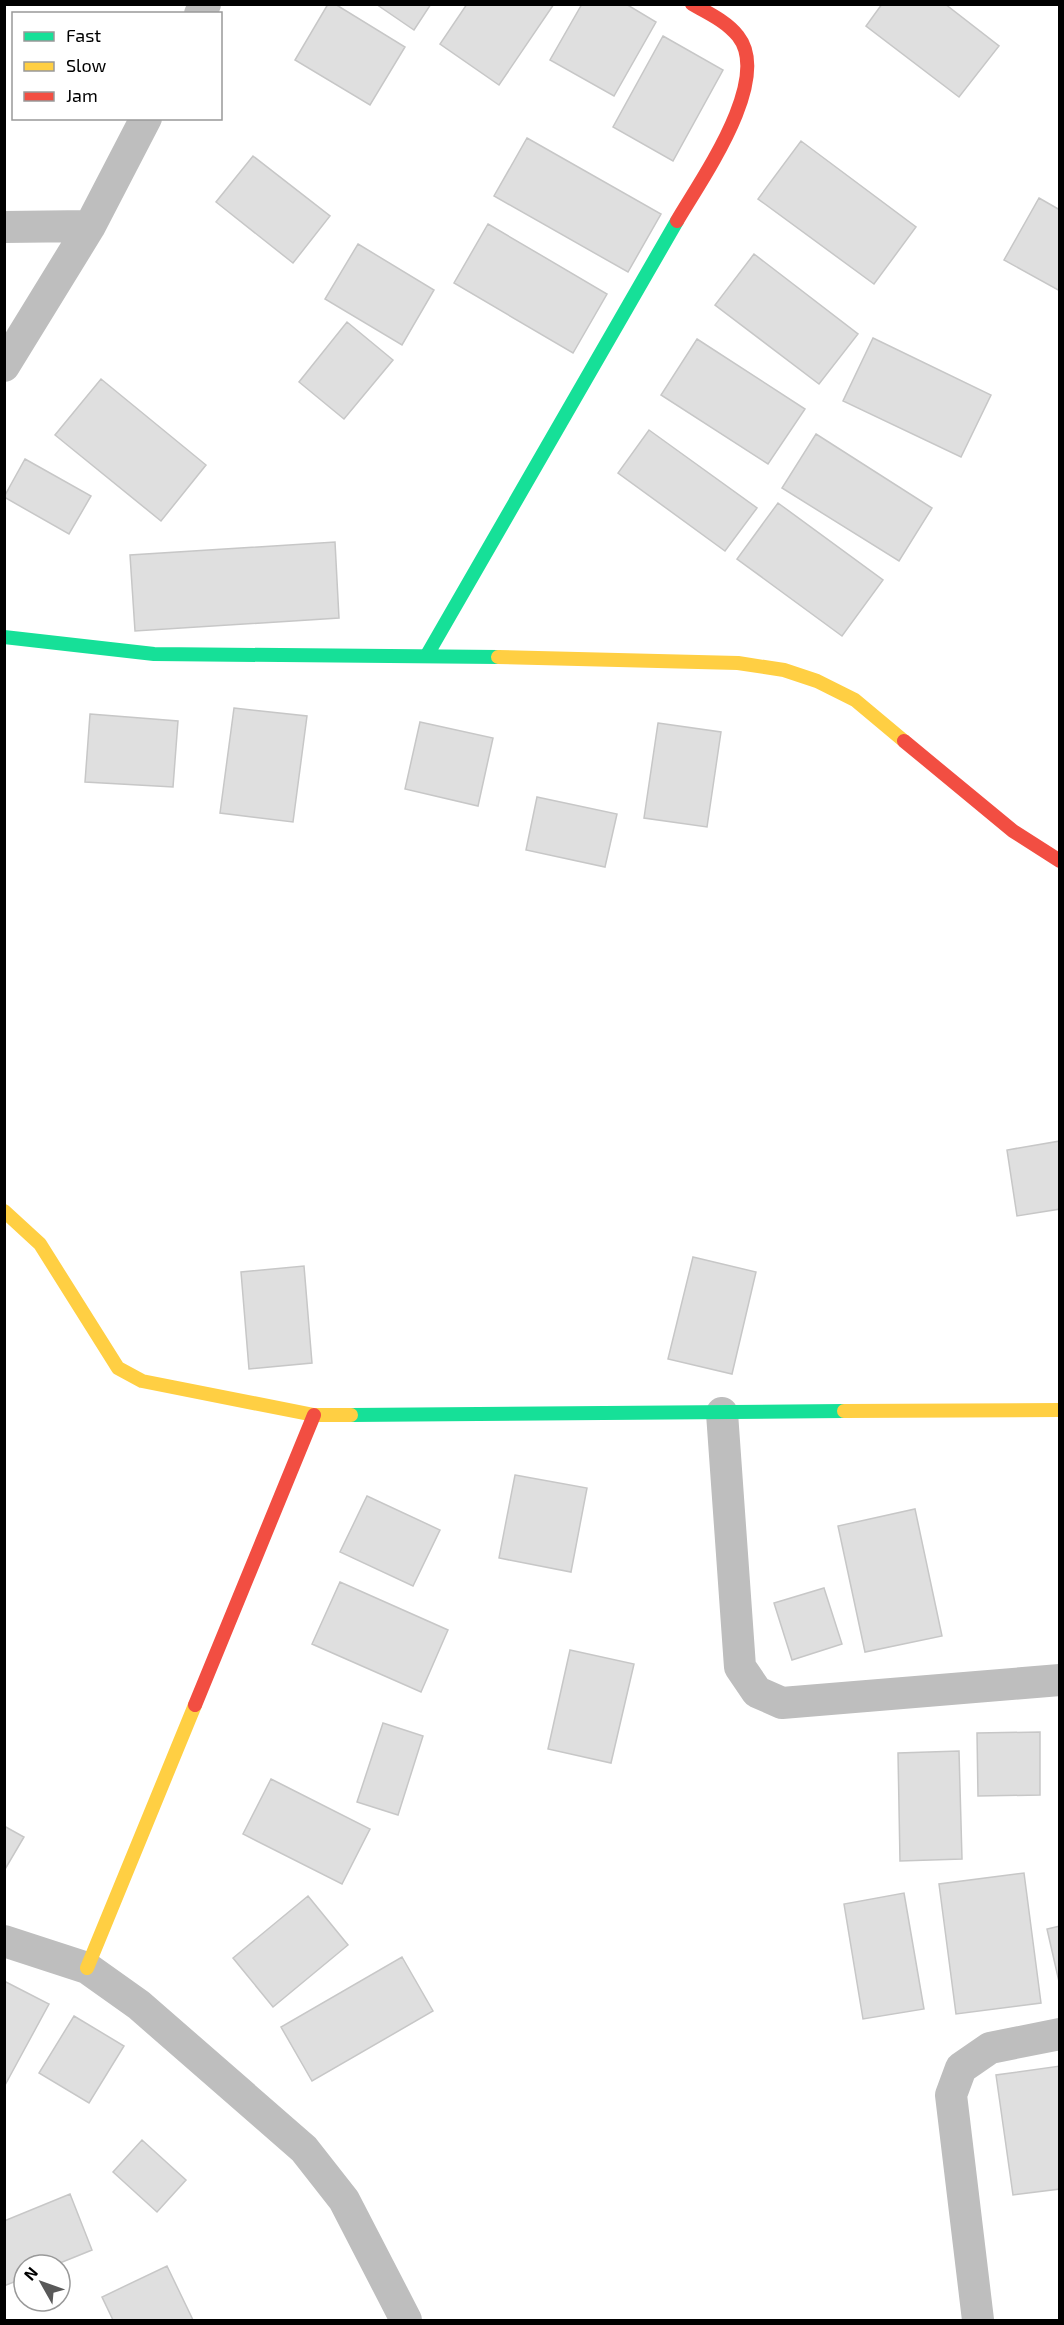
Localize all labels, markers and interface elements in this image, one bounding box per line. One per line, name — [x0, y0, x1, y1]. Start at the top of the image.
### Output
legend — [12, 12, 222, 120]
text: Fast — [66, 24, 101, 46]
text: Slow — [66, 54, 107, 76]
text: Jam — [66, 84, 98, 106]
north arrow — [12, 2253, 72, 2313]
text: N — [19, 2263, 41, 2284]

